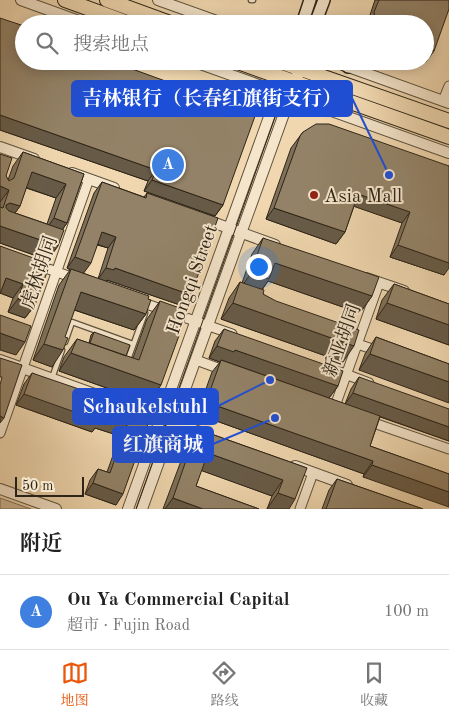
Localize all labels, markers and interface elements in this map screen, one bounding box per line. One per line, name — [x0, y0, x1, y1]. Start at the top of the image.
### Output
search box — [15, 15, 434, 70]
icon: search — [33, 29, 61, 57]
text: 搜索地点 — [73, 36, 149, 55]
callout: 吉林银行（长春红旗街支行） — [72, 81, 352, 116]
text: 吉林银行（长春红旗街支行） — [82, 87, 342, 110]
pin: A — [152, 146, 184, 184]
place label: Asia Mall — [324, 188, 402, 207]
marker: Asia Mall — [308, 189, 320, 201]
street label: Hongqi Street — [165, 222, 222, 337]
street label: 虎林胡同 — [17, 233, 62, 312]
your location — [246, 254, 272, 280]
street label: 新亚胡同 — [320, 301, 365, 380]
callout: Schaukelstuhl — [73, 389, 218, 424]
text: Schaukelstuhl — [82, 398, 208, 418]
callout: 红旗商城 — [113, 427, 213, 462]
text: 红旗商城 — [123, 433, 203, 456]
scale bar — [15, 474, 84, 497]
text: 50 m — [22, 479, 53, 493]
text: 附近 — [20, 534, 62, 555]
text: Ou Ya Commercial Capital — [67, 591, 290, 610]
text: A — [30, 604, 42, 620]
text: 100 m — [384, 604, 429, 620]
text: 超市 · Fujin Road — [67, 618, 190, 634]
tab: 地图 — [61, 659, 89, 710]
tab: 路线 — [210, 659, 238, 710]
tab: 收藏 — [360, 659, 388, 710]

